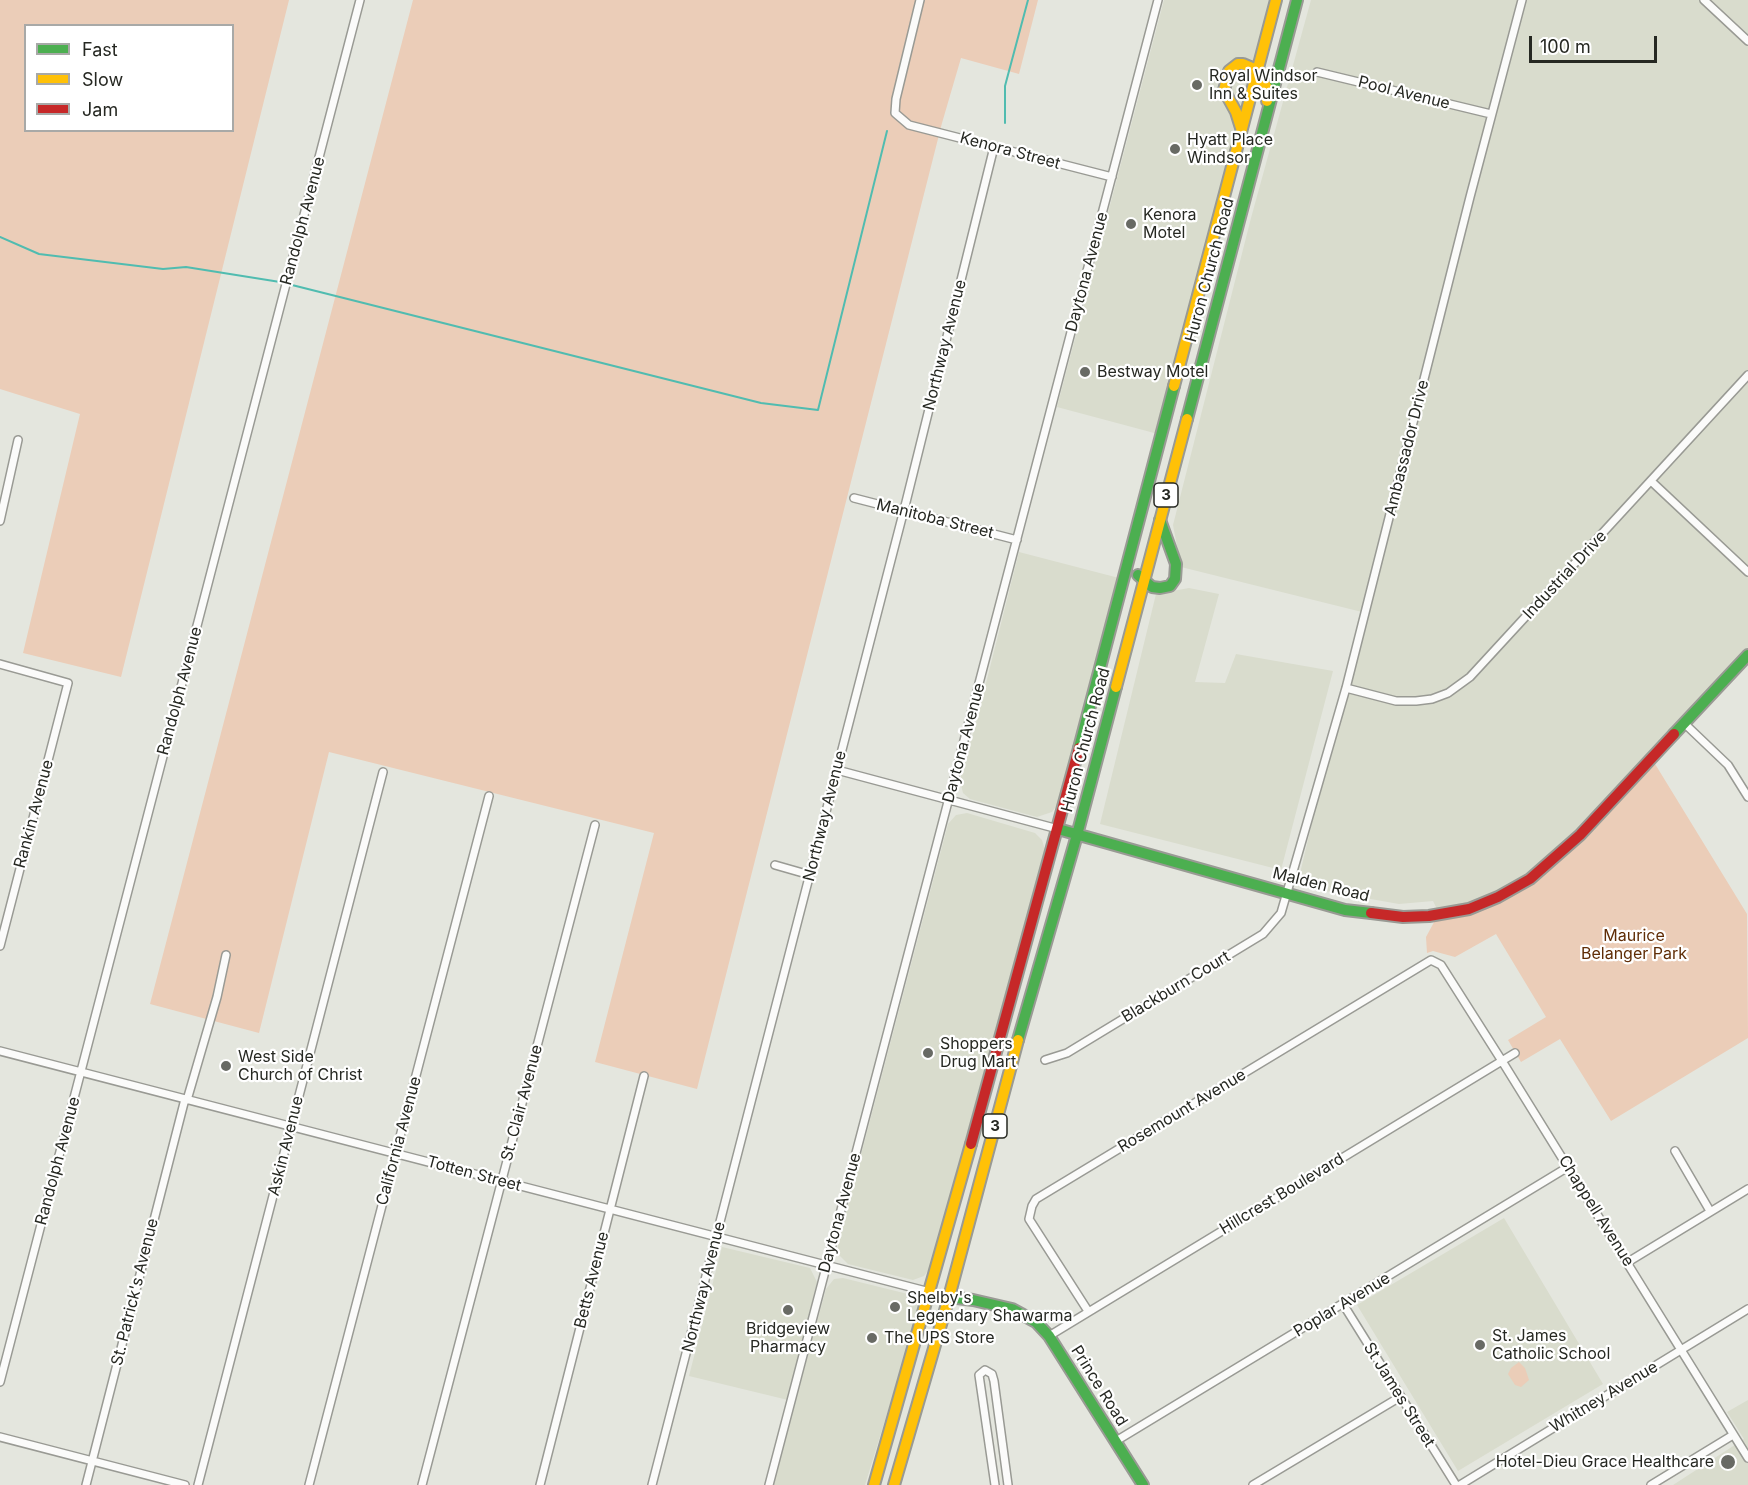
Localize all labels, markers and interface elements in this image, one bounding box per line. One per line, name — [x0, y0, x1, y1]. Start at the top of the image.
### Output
legend — [24, 24, 234, 132]
scale bar — [1532, 24, 1660, 62]
text: 100 m — [1540, 36, 1591, 57]
text: Fast — [82, 39, 118, 60]
place label: Royal Windsor Inn & Suites — [1209, 66, 1318, 104]
text: Slow — [82, 69, 123, 90]
street label: Pool Avenue — [1356, 72, 1452, 114]
marker: Royal Windsor Inn & Suites — [1190, 78, 1204, 92]
text: Jam — [82, 99, 118, 120]
street label: Kenora Street — [958, 128, 1062, 174]
place label: Hyatt Place Windsor — [1187, 130, 1273, 168]
marker: Hyatt Place Windsor — [1168, 142, 1182, 156]
street label: Randolph Avenue — [277, 155, 329, 287]
street label: Huron Church Road — [1181, 196, 1239, 344]
place label: Kenora Motel — [1143, 205, 1196, 243]
street label: Daytona Avenue — [1062, 210, 1112, 334]
marker: Kenora Motel — [1124, 217, 1138, 231]
street label: Northway Avenue — [919, 278, 971, 412]
place label: Bestway Motel — [1097, 362, 1208, 382]
marker: Bestway Motel — [1078, 365, 1092, 379]
street label: Ambassador Drive — [1381, 378, 1433, 518]
road number: 3 — [1154, 483, 1178, 507]
street label: Manitoba Street — [874, 495, 996, 543]
street label: Industrial Drive — [1519, 527, 1611, 623]
street label: Randolph Avenue — [154, 625, 206, 757]
street label: Huron Church Road — [1057, 666, 1115, 814]
street label: Daytona Avenue — [939, 681, 989, 805]
street label: Northway Avenue — [799, 749, 851, 883]
street label: Rankin Avenue — [10, 758, 58, 870]
street label: Malden Road — [1271, 864, 1371, 906]
park label: Maurice Belanger Park — [1581, 926, 1687, 964]
street label: Blackburn Court — [1118, 947, 1234, 1027]
place label: Shoppers Drug Mart — [940, 1034, 1016, 1072]
street label: St. Clair Avenue — [497, 1043, 547, 1163]
marker: Shoppers Drug Mart — [921, 1046, 935, 1060]
place label: West Side Church of Christ — [238, 1047, 362, 1085]
marker: West Side Church of Christ — [219, 1059, 233, 1073]
street label: Rosemount Avenue — [1115, 1065, 1249, 1157]
street label: California Avenue — [373, 1074, 425, 1208]
street label: Askin Avenue — [264, 1094, 308, 1198]
street label: Randolph Avenue — [32, 1095, 84, 1227]
road number: 3 — [983, 1114, 1007, 1138]
street label: Hillcrest Boulevard — [1216, 1149, 1348, 1239]
street label: Daytona Avenue — [815, 1151, 865, 1275]
street label: Totten Street — [425, 1152, 523, 1196]
street label: Chappell Avenue — [1554, 1152, 1638, 1270]
street label: St. Patrick's Avenue — [107, 1216, 163, 1368]
street label: Northway Avenue — [678, 1220, 730, 1354]
street label: Betts Avenue — [571, 1230, 613, 1330]
street label: Poplar Avenue — [1290, 1269, 1394, 1341]
place label: Shelby's Legendary Shawarma — [907, 1288, 1073, 1326]
marker: Shelby's Legendary Shawarma — [888, 1300, 902, 1314]
marker: Bridgeview Pharmacy — [781, 1303, 795, 1317]
place label: Bridgeview Pharmacy — [746, 1319, 830, 1357]
place label: St. James Catholic School — [1492, 1326, 1610, 1364]
place label: The UPS Store — [884, 1328, 995, 1348]
marker: The UPS Store — [865, 1331, 879, 1345]
marker: St. James Catholic School — [1473, 1338, 1487, 1352]
street label: St James Street — [1359, 1339, 1439, 1451]
street label: Prince Road — [1067, 1342, 1131, 1430]
street label: Whitney Avenue — [1547, 1357, 1661, 1437]
place label: Hotel-Dieu Grace Healthcare — [1496, 1452, 1714, 1472]
marker: Hotel-Dieu Grace Healthcare — [1719, 1453, 1737, 1471]

